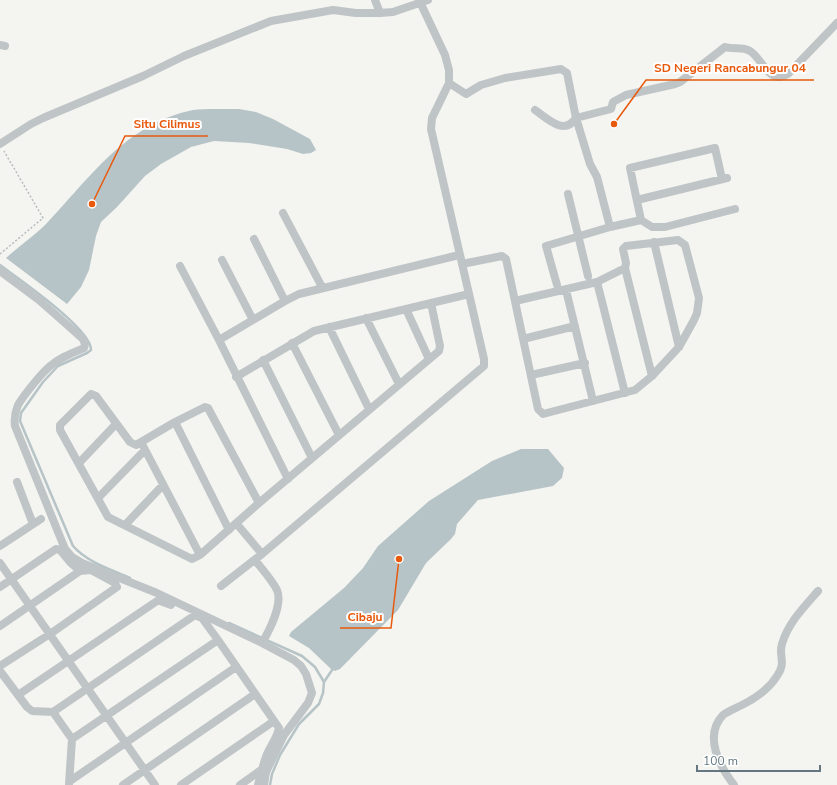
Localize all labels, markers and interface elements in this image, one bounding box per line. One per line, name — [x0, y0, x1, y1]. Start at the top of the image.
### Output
callout: SD Negeri Rancabungur 04 — [646, 56, 814, 80]
text: SD Negeri Rancabungur 04 — [654, 60, 806, 76]
callout: Situ Cilimus — [125, 112, 208, 136]
text: Situ Cilimus — [134, 116, 201, 132]
callout: Cibaju — [340, 604, 391, 628]
text: Cibaju — [347, 609, 383, 625]
scale bar — [697, 747, 820, 773]
text: 100 m — [703, 753, 738, 769]

